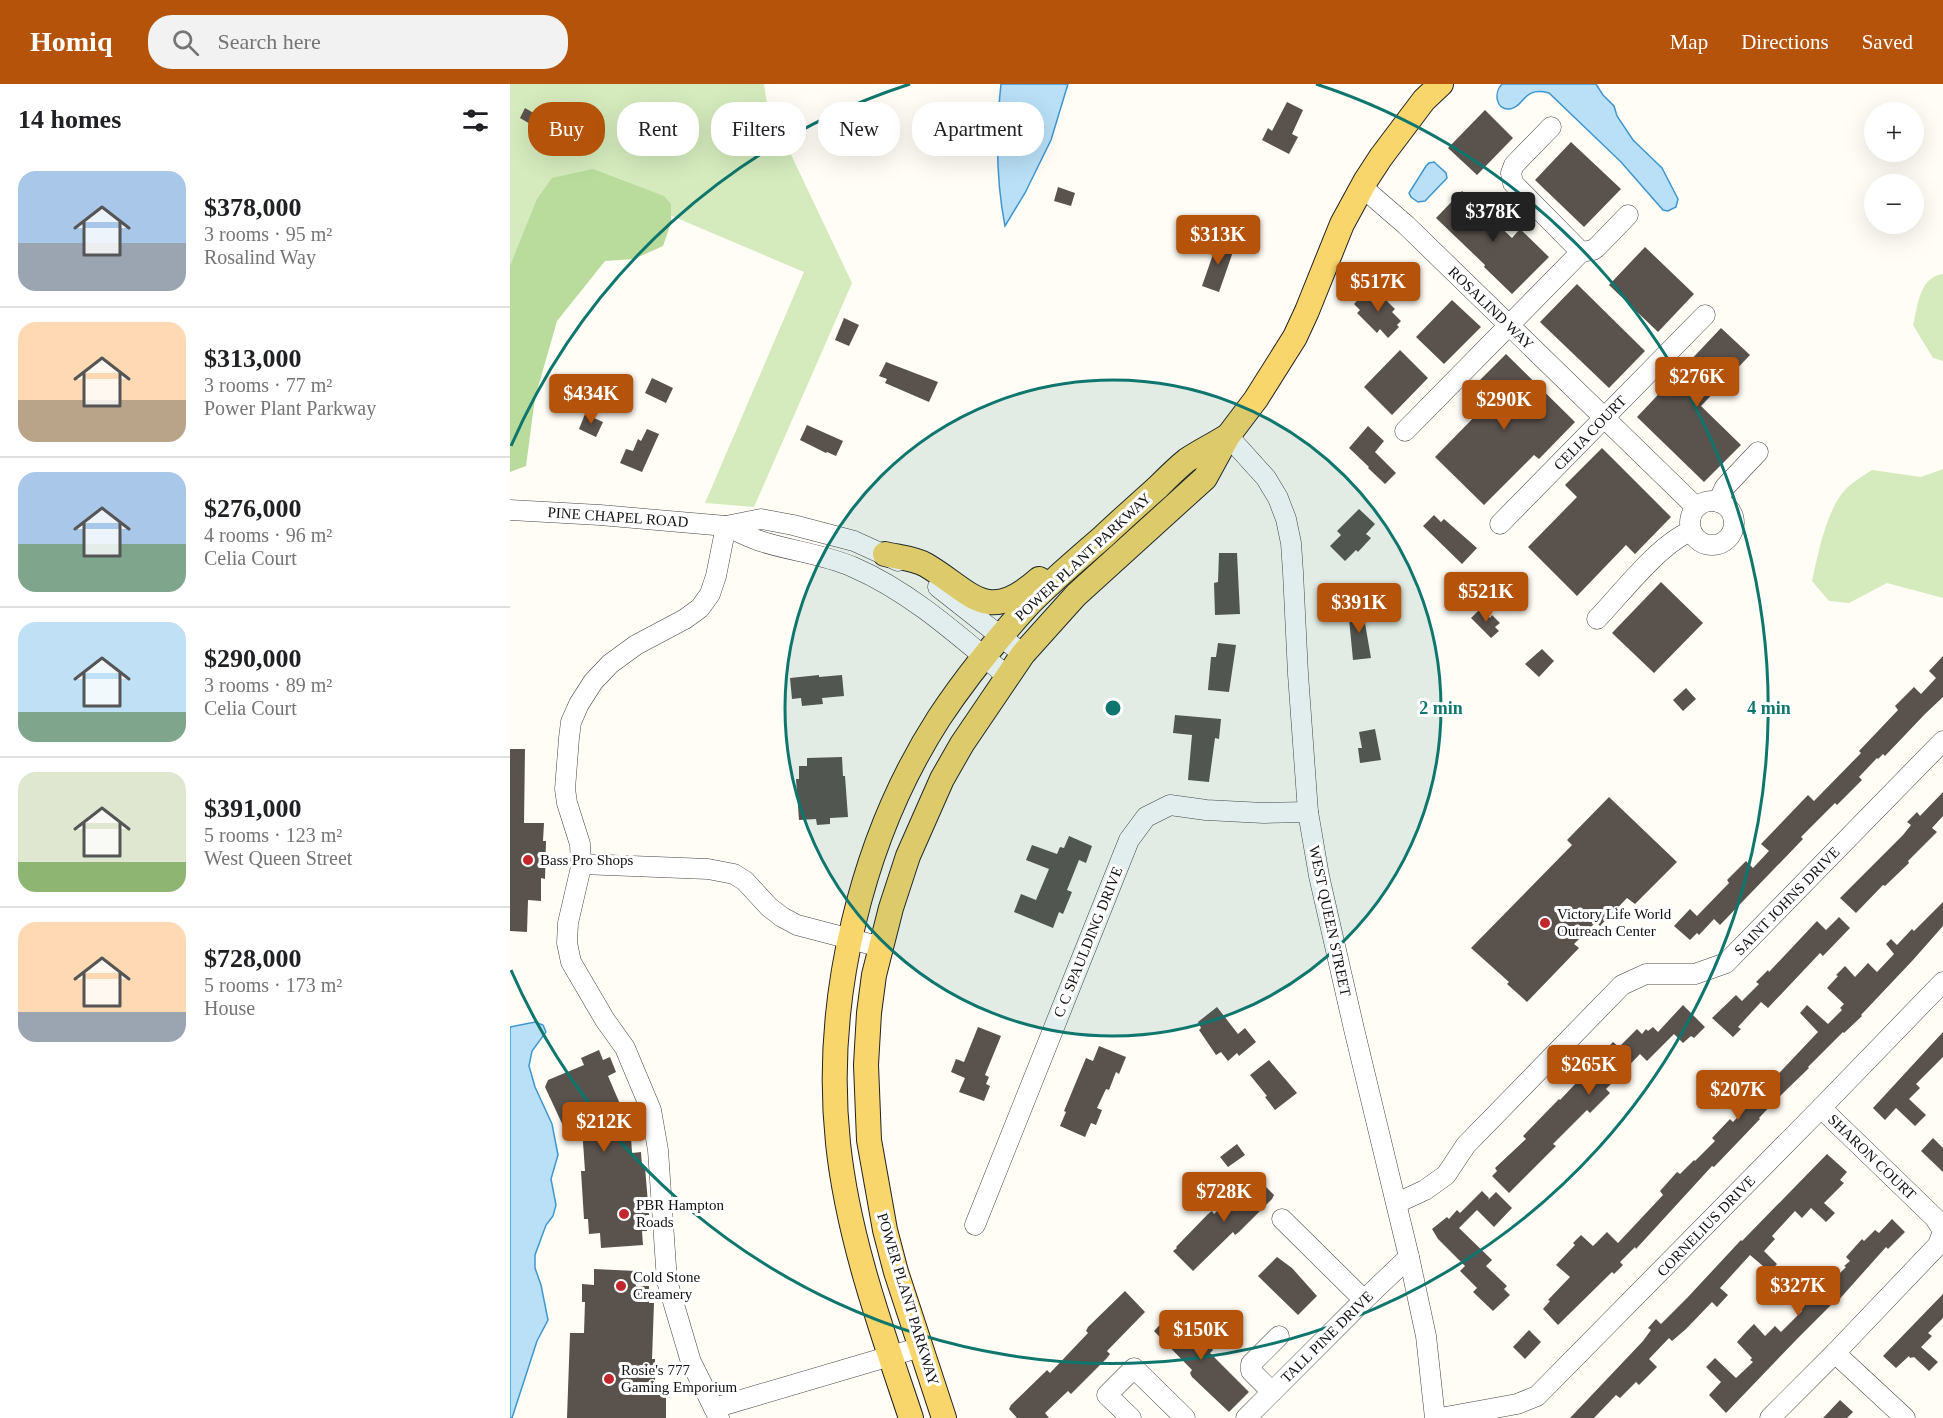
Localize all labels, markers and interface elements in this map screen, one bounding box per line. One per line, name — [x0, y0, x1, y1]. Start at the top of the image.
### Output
search box — [148, 15, 568, 69]
text: Homiq — [30, 26, 112, 57]
icon: search — [169, 26, 202, 59]
text: Search here — [217, 29, 321, 54]
text: Map — [1670, 30, 1708, 54]
text: Directions — [1741, 30, 1829, 54]
text: Saved — [1862, 30, 1913, 54]
chip: Buy — [528, 102, 605, 156]
chip: Rent — [617, 102, 699, 156]
chip: Filters — [711, 102, 806, 156]
chip: New — [818, 102, 900, 156]
chip: Apartment — [912, 102, 1044, 156]
map controls — [1864, 102, 1924, 234]
button: + — [1864, 102, 1924, 162]
icon: filters — [459, 104, 492, 137]
text: 14 homes — [18, 105, 121, 134]
button: − — [1864, 174, 1924, 234]
pin: $378K — [1451, 192, 1535, 243]
text: $378,000 — [204, 193, 302, 222]
icon: home — [66, 195, 138, 267]
text: $378K — [1465, 200, 1521, 222]
pin: $313K — [1176, 215, 1260, 266]
text: 3 rooms · 95 m² — [204, 223, 332, 245]
text: $313K — [1190, 223, 1246, 245]
text: Rosalind Way — [204, 246, 316, 268]
pin: $517K — [1336, 262, 1420, 313]
street label: ROSALIND WAY — [1445, 263, 1537, 353]
text: $517K — [1350, 270, 1406, 292]
text: $313,000 — [204, 344, 302, 373]
icon: home — [66, 346, 138, 418]
pin: $276K — [1655, 357, 1739, 408]
text: $276K — [1669, 365, 1725, 387]
text: 3 rooms · 77 m² — [204, 374, 332, 396]
pin: $434K — [549, 374, 633, 425]
pin: $290K — [1462, 380, 1546, 431]
text: $434K — [563, 382, 619, 404]
text: $290K — [1476, 388, 1532, 410]
street label: CELIA COURT — [1551, 393, 1629, 473]
text: Power Plant Parkway — [204, 397, 376, 419]
street label: POWER PLANT PARKWAY — [1012, 490, 1154, 624]
text: $276,000 — [204, 494, 302, 523]
icon: home — [66, 496, 138, 568]
street label: PINE CHAPEL ROAD — [547, 504, 689, 530]
text: 4 rooms · 96 m² — [204, 524, 332, 546]
text: Celia Court — [204, 547, 297, 569]
pin: $521K — [1444, 572, 1528, 623]
text: $521K — [1458, 580, 1514, 602]
pin: $391K — [1317, 583, 1401, 634]
text: $391K — [1331, 591, 1387, 613]
text: $290,000 — [204, 644, 302, 673]
icon: home — [66, 646, 138, 718]
text: 3 rooms · 89 m² — [204, 674, 332, 696]
text: Celia Court — [204, 697, 297, 719]
centre of rings — [1103, 698, 1123, 718]
text: 2 min — [1419, 698, 1463, 718]
text: 4 min — [1747, 698, 1791, 718]
text: $391,000 — [204, 794, 302, 823]
icon: home — [66, 796, 138, 868]
text: 5 rooms · 123 m² — [204, 824, 342, 846]
street label: WEST QUEEN STREET — [1306, 844, 1354, 998]
street label: SAINT JOHNS DRIVE — [1731, 844, 1843, 958]
text: West Queen Street — [204, 847, 352, 869]
place label: Bass Pro Shops — [540, 852, 634, 868]
marker: Bass Pro Shops — [521, 853, 535, 867]
street label: C C SPAULDING DRIVE — [1050, 864, 1126, 1020]
place label: Victory Life World Outreach Center — [1557, 906, 1672, 939]
marker: Victory Life World Outreach Center — [1538, 916, 1552, 930]
text: $728,000 — [204, 944, 302, 973]
icon: home — [66, 946, 138, 1018]
text: 5 rooms · 173 m² — [204, 974, 342, 996]
text: House — [204, 997, 255, 1019]
pin: $265K — [1547, 1045, 1631, 1096]
text: $265K — [1561, 1053, 1617, 1075]
pin: $207K — [1696, 1070, 1780, 1121]
text: $207K — [1710, 1078, 1766, 1100]
pin: $212K — [562, 1102, 646, 1153]
text: $212K — [576, 1110, 632, 1132]
street label: SHARON COURT — [1825, 1111, 1919, 1203]
pin: $728K — [1182, 1172, 1266, 1223]
street label: CORNELIUS DRIVE — [1654, 1172, 1758, 1280]
text: $728K — [1196, 1180, 1252, 1202]
place label: PBR Hampton Roads — [636, 1197, 724, 1230]
marker: PBR Hampton Roads — [617, 1207, 631, 1221]
street label: POWER PLANT PARKWAY — [874, 1211, 942, 1387]
pin: $327K — [1756, 1266, 1840, 1317]
place label: Cold Stone Creamery — [633, 1269, 700, 1302]
text: $327K — [1770, 1274, 1826, 1296]
marker: Cold Stone Creamery — [614, 1279, 628, 1293]
street label: TALL PINE DRIVE — [1278, 1288, 1376, 1386]
pin: $150K — [1159, 1310, 1243, 1361]
text: $150K — [1173, 1318, 1229, 1340]
place label: Rosie's 777 Gaming Emporium — [621, 1362, 738, 1395]
marker: Rosie's 777 Gaming Emporium — [602, 1372, 616, 1386]

